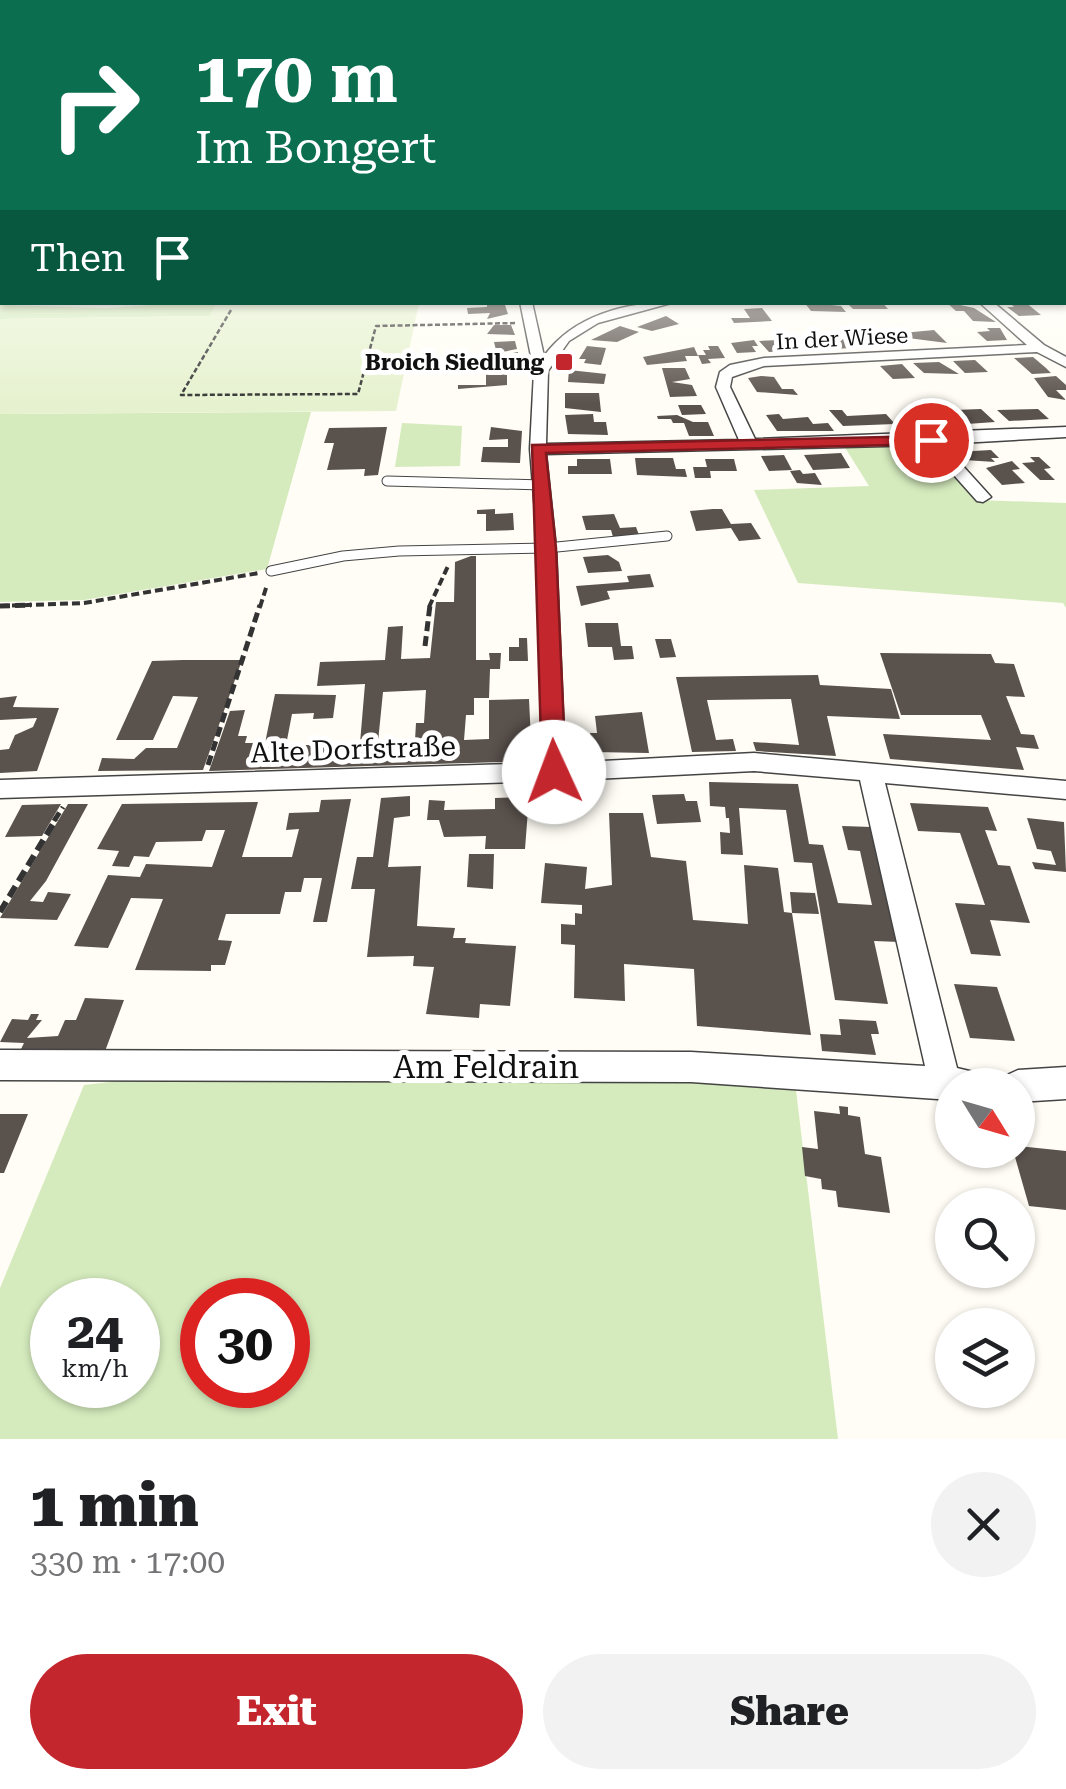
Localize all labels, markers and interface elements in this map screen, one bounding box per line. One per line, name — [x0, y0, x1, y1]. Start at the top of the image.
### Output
text: 170 m — [195, 37, 398, 119]
icon: right — [30, 40, 160, 170]
text: Im Bongert — [195, 121, 436, 174]
icon: arrive — [145, 230, 200, 285]
text: Then — [30, 236, 125, 280]
street label: In der Wiese — [775, 323, 909, 354]
place label: Broich Siedlung — [365, 350, 544, 375]
marker: Broich Siedlung — [553, 351, 575, 373]
pin — [889, 398, 974, 483]
icon: arrive — [904, 413, 959, 468]
position arrow — [502, 720, 606, 824]
street label: Alte Dorfstraße — [250, 729, 456, 770]
street label: Am Feldrain — [393, 1048, 579, 1086]
north arrow — [935, 1068, 1035, 1168]
map controls — [935, 1068, 1035, 1408]
button: search — [935, 1188, 1035, 1288]
speed limit sign: 30 — [180, 1278, 310, 1408]
text: 24 — [67, 1302, 123, 1360]
button: layers — [935, 1308, 1035, 1408]
text: km/h — [62, 1354, 128, 1383]
text: 1 min — [30, 1470, 199, 1541]
button: close — [931, 1472, 1036, 1577]
text: 330 m · 17:00 — [30, 1543, 225, 1581]
button: Exit — [30, 1654, 523, 1769]
button: Share — [543, 1654, 1036, 1769]

